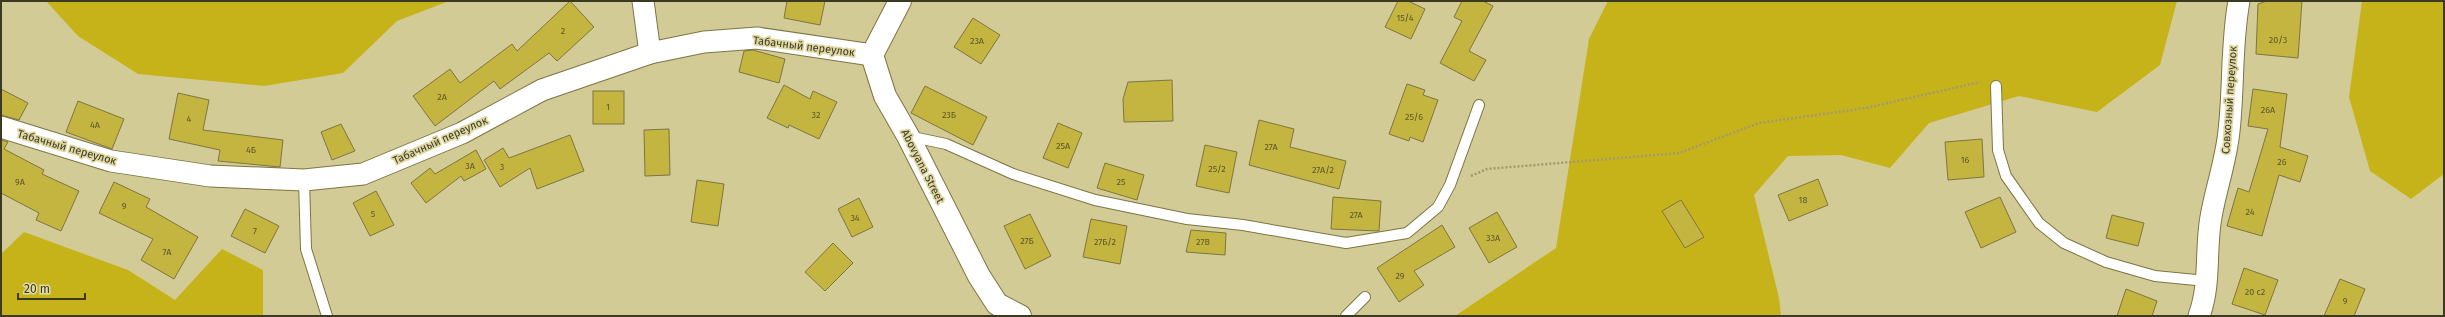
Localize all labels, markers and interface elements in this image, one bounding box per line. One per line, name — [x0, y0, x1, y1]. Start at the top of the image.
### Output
house number: 15/4 — [1396, 13, 1414, 23]
house number: 2 — [561, 26, 565, 36]
street label: Табачный переулок — [752, 34, 856, 59]
house number: 20/3 — [2269, 35, 2287, 45]
house number: 23А — [970, 36, 985, 46]
street label: Совхозный переулок — [2219, 45, 2240, 154]
house number: 2А — [437, 92, 448, 102]
house number: 1 — [606, 102, 610, 112]
house number: 26А — [2261, 105, 2276, 115]
house number: 32 — [812, 110, 820, 120]
house number: 23Б — [942, 110, 956, 120]
house number: 25/6 — [1405, 112, 1423, 122]
house number: 4 — [187, 114, 192, 124]
street label: Табачный переулок — [391, 114, 490, 167]
house number: 4А — [90, 120, 101, 130]
street label: Табачный переулок — [16, 127, 118, 168]
street label: Abovyana Street — [898, 127, 947, 205]
house number: 25А — [1056, 141, 1071, 151]
house number: 27А — [1264, 142, 1278, 152]
house number: 4Б — [246, 145, 256, 155]
house number: 16 — [1961, 155, 1970, 165]
house number: 26 — [2277, 157, 2287, 167]
house number: 3А — [465, 161, 476, 171]
house number: 3 — [500, 162, 504, 172]
house number: 25/2 — [1208, 164, 1226, 174]
house number: 27А/2 — [1312, 165, 1334, 175]
house number: 9А — [15, 177, 26, 187]
house number: 25 — [1117, 177, 1126, 187]
house number: 18 — [1799, 195, 1807, 205]
house number: 9 — [122, 201, 127, 211]
house number: 24 — [2245, 207, 2255, 217]
house number: 5 — [371, 209, 376, 219]
house number: 27А — [1349, 210, 1363, 220]
house number: 34 — [850, 213, 860, 223]
house number: 7 — [253, 226, 257, 236]
house number: 33А — [1486, 233, 1501, 243]
house number: 27Б — [1020, 236, 1034, 246]
house number: 27Б/2 — [1094, 237, 1116, 247]
house number: 27В — [1196, 237, 1210, 247]
house number: 7А — [163, 247, 172, 257]
house number: 29 — [1395, 271, 1405, 281]
scale bar — [18, 275, 85, 301]
text: 20 m — [24, 282, 50, 296]
house number: 20 с2 — [2245, 287, 2265, 297]
house number: 9 — [2343, 296, 2348, 306]

